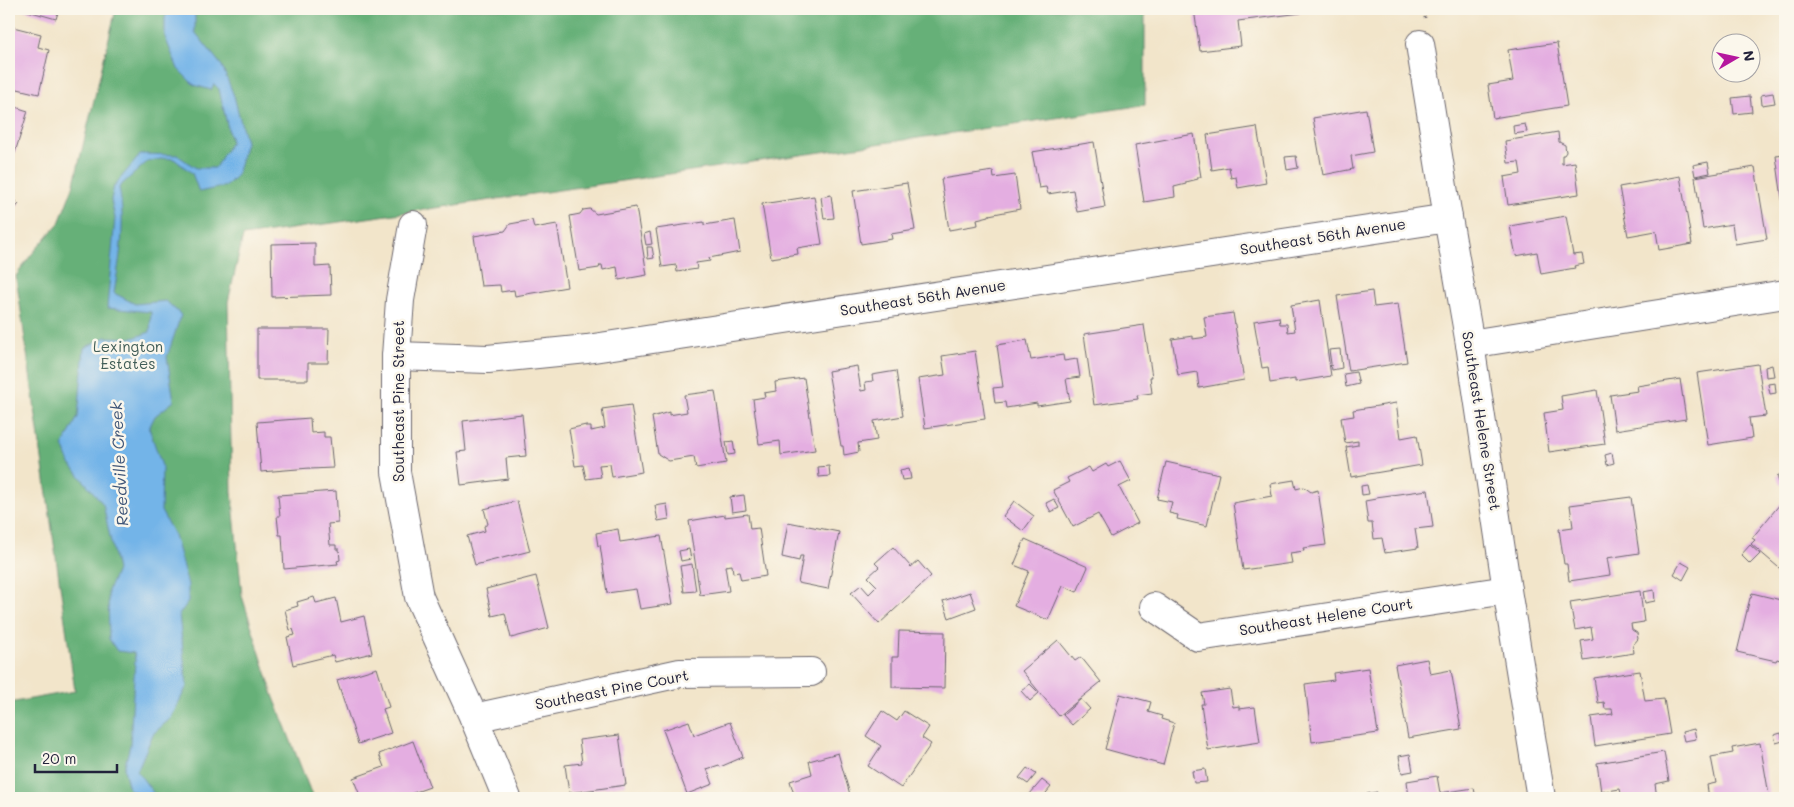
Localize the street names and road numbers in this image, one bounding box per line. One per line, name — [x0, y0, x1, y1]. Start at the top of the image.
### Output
street label: Southeast 56th Avenue — [1239, 213, 1407, 259]
street label: Southeast 56th Avenue — [839, 274, 1007, 320]
street label: Southeast Pine Street — [388, 320, 408, 482]
street label: Southeast Helene Street — [1458, 330, 1506, 512]
street label: Southeast Helene Court — [1238, 592, 1414, 640]
street label: Southeast Pine Court — [533, 664, 690, 714]

